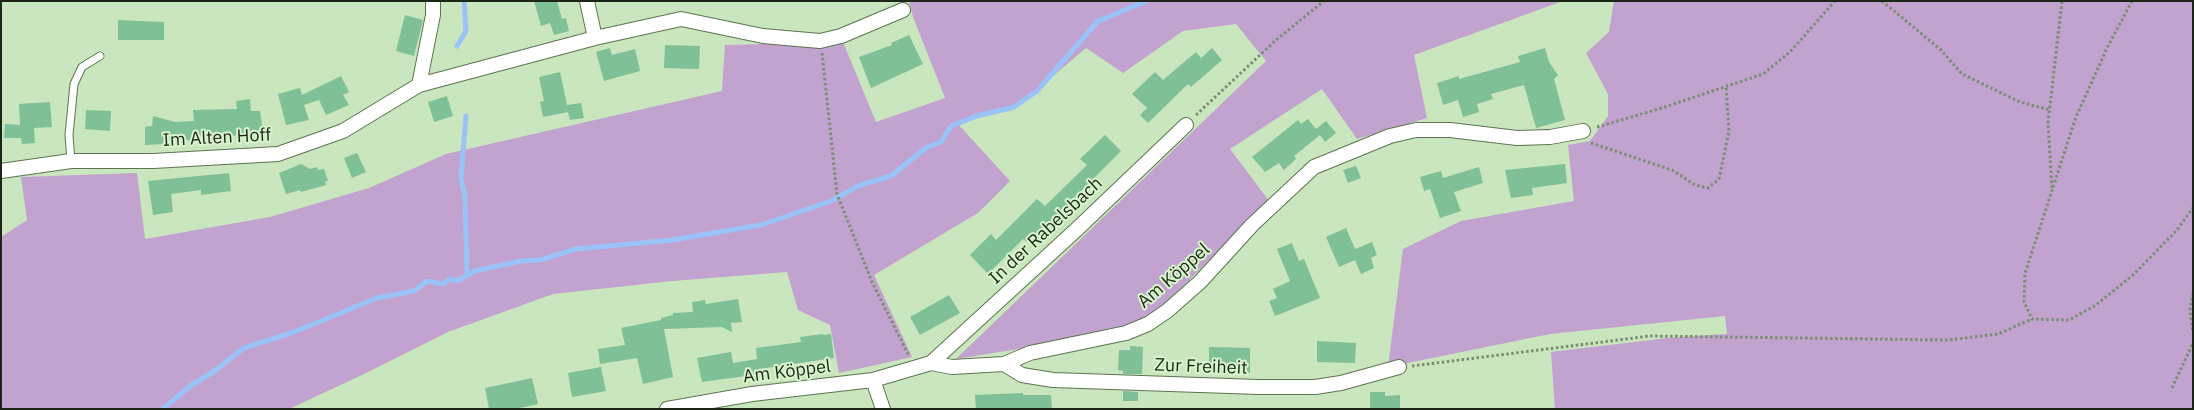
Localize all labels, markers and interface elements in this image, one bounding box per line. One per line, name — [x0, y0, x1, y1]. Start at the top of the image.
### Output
street label: Im Alten Hoff — [162, 124, 272, 152]
street label: In der Rabelsbach — [985, 173, 1107, 289]
street label: Am Köppel — [1134, 239, 1214, 313]
street label: Zur Freiheit — [1154, 355, 1248, 379]
street label: Am Köppel — [742, 356, 832, 388]

